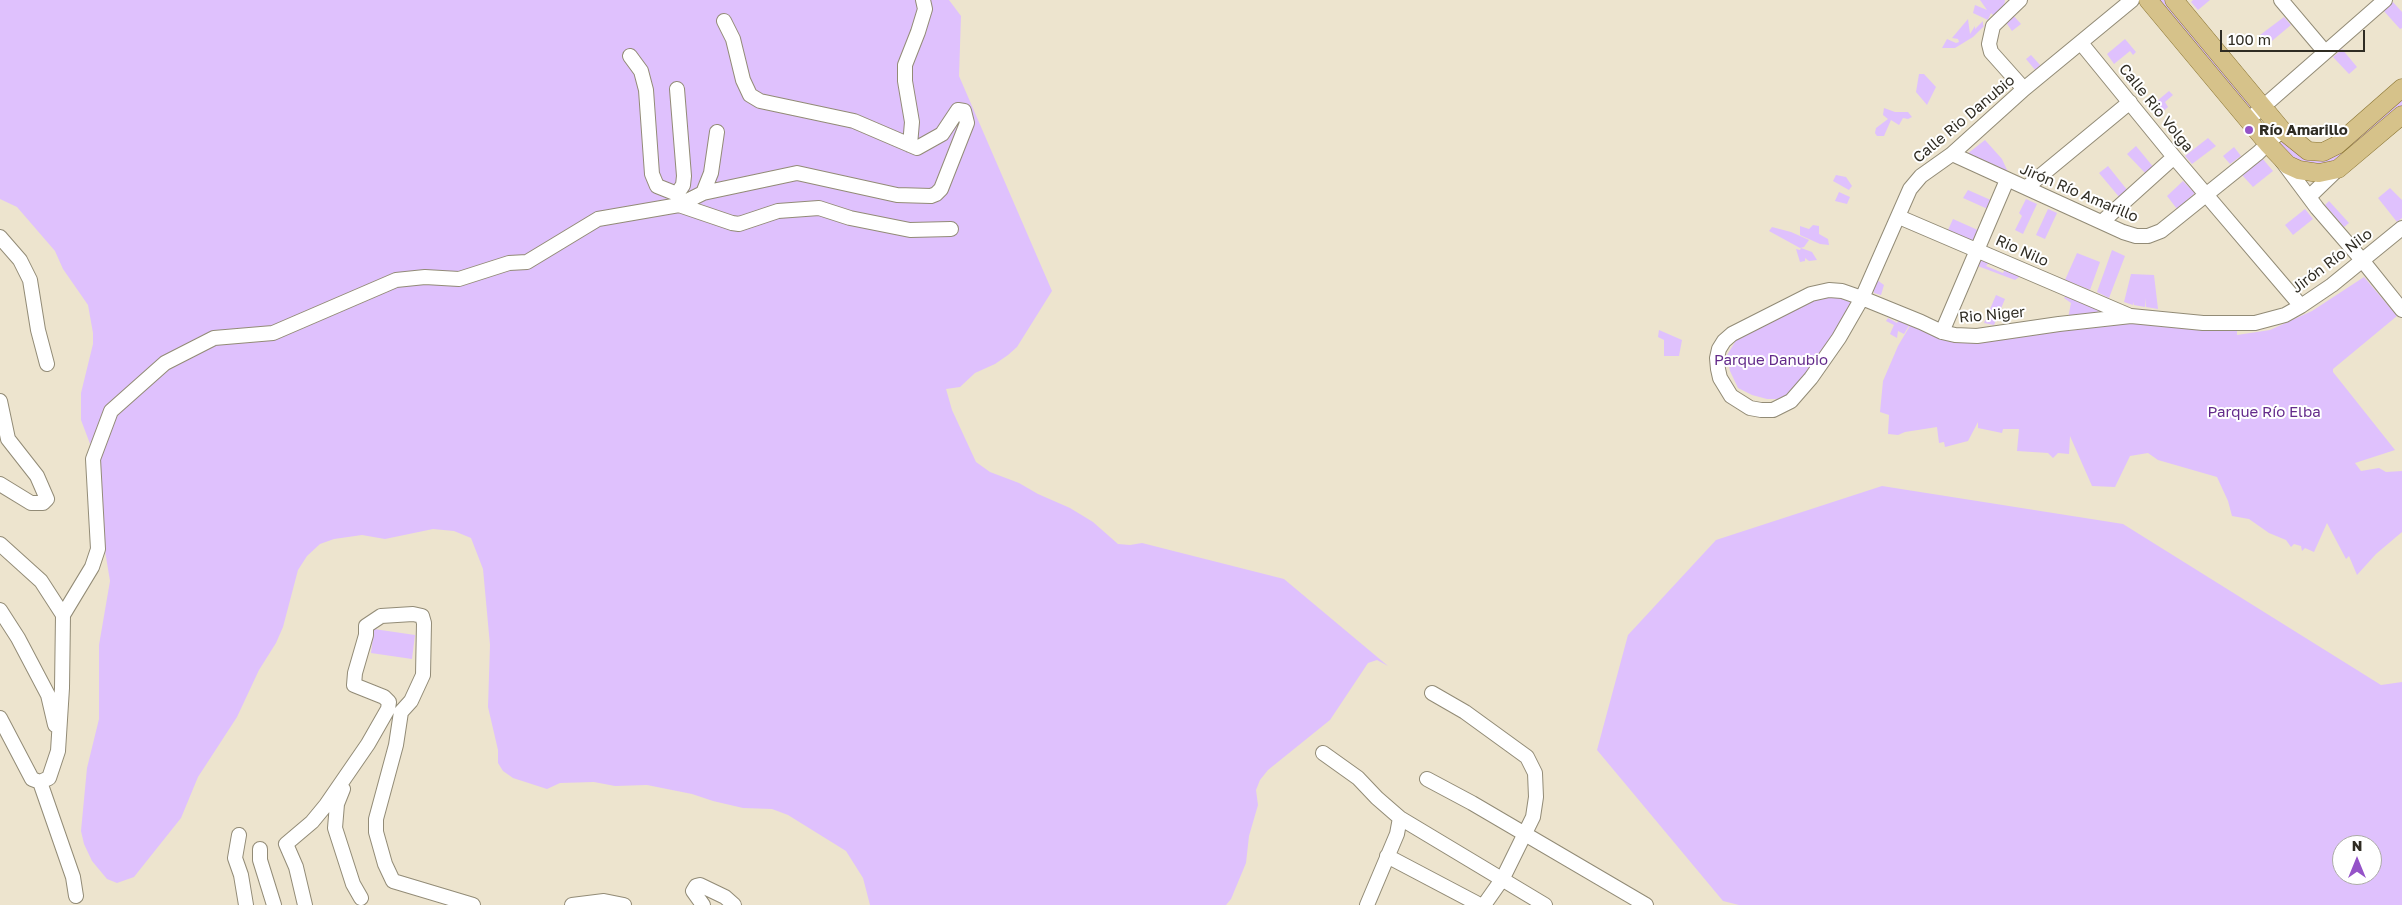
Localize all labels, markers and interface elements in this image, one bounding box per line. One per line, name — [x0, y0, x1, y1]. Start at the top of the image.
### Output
scale bar — [2222, 20, 2367, 52]
text: 100 m — [2228, 30, 2271, 48]
street label: Calle Rio Volga — [2115, 60, 2197, 156]
street label: Calle Rio Danubio — [1910, 71, 2018, 167]
place label: Río Amarillo — [2259, 121, 2348, 139]
marker: Río Amarillo — [2243, 124, 2255, 136]
street label: Jirón Río Amarillo — [2017, 160, 2141, 226]
street label: Jirón Río Nilo — [2288, 225, 2376, 297]
street label: Rio Nilo — [1993, 231, 2051, 271]
street label: Rio Niger — [1958, 303, 2026, 327]
park label: Parque Danubio — [1714, 351, 1828, 369]
park label: Parque Río Elba — [2207, 403, 2321, 421]
north arrow — [2332, 835, 2382, 885]
text: N — [2352, 837, 2362, 854]

